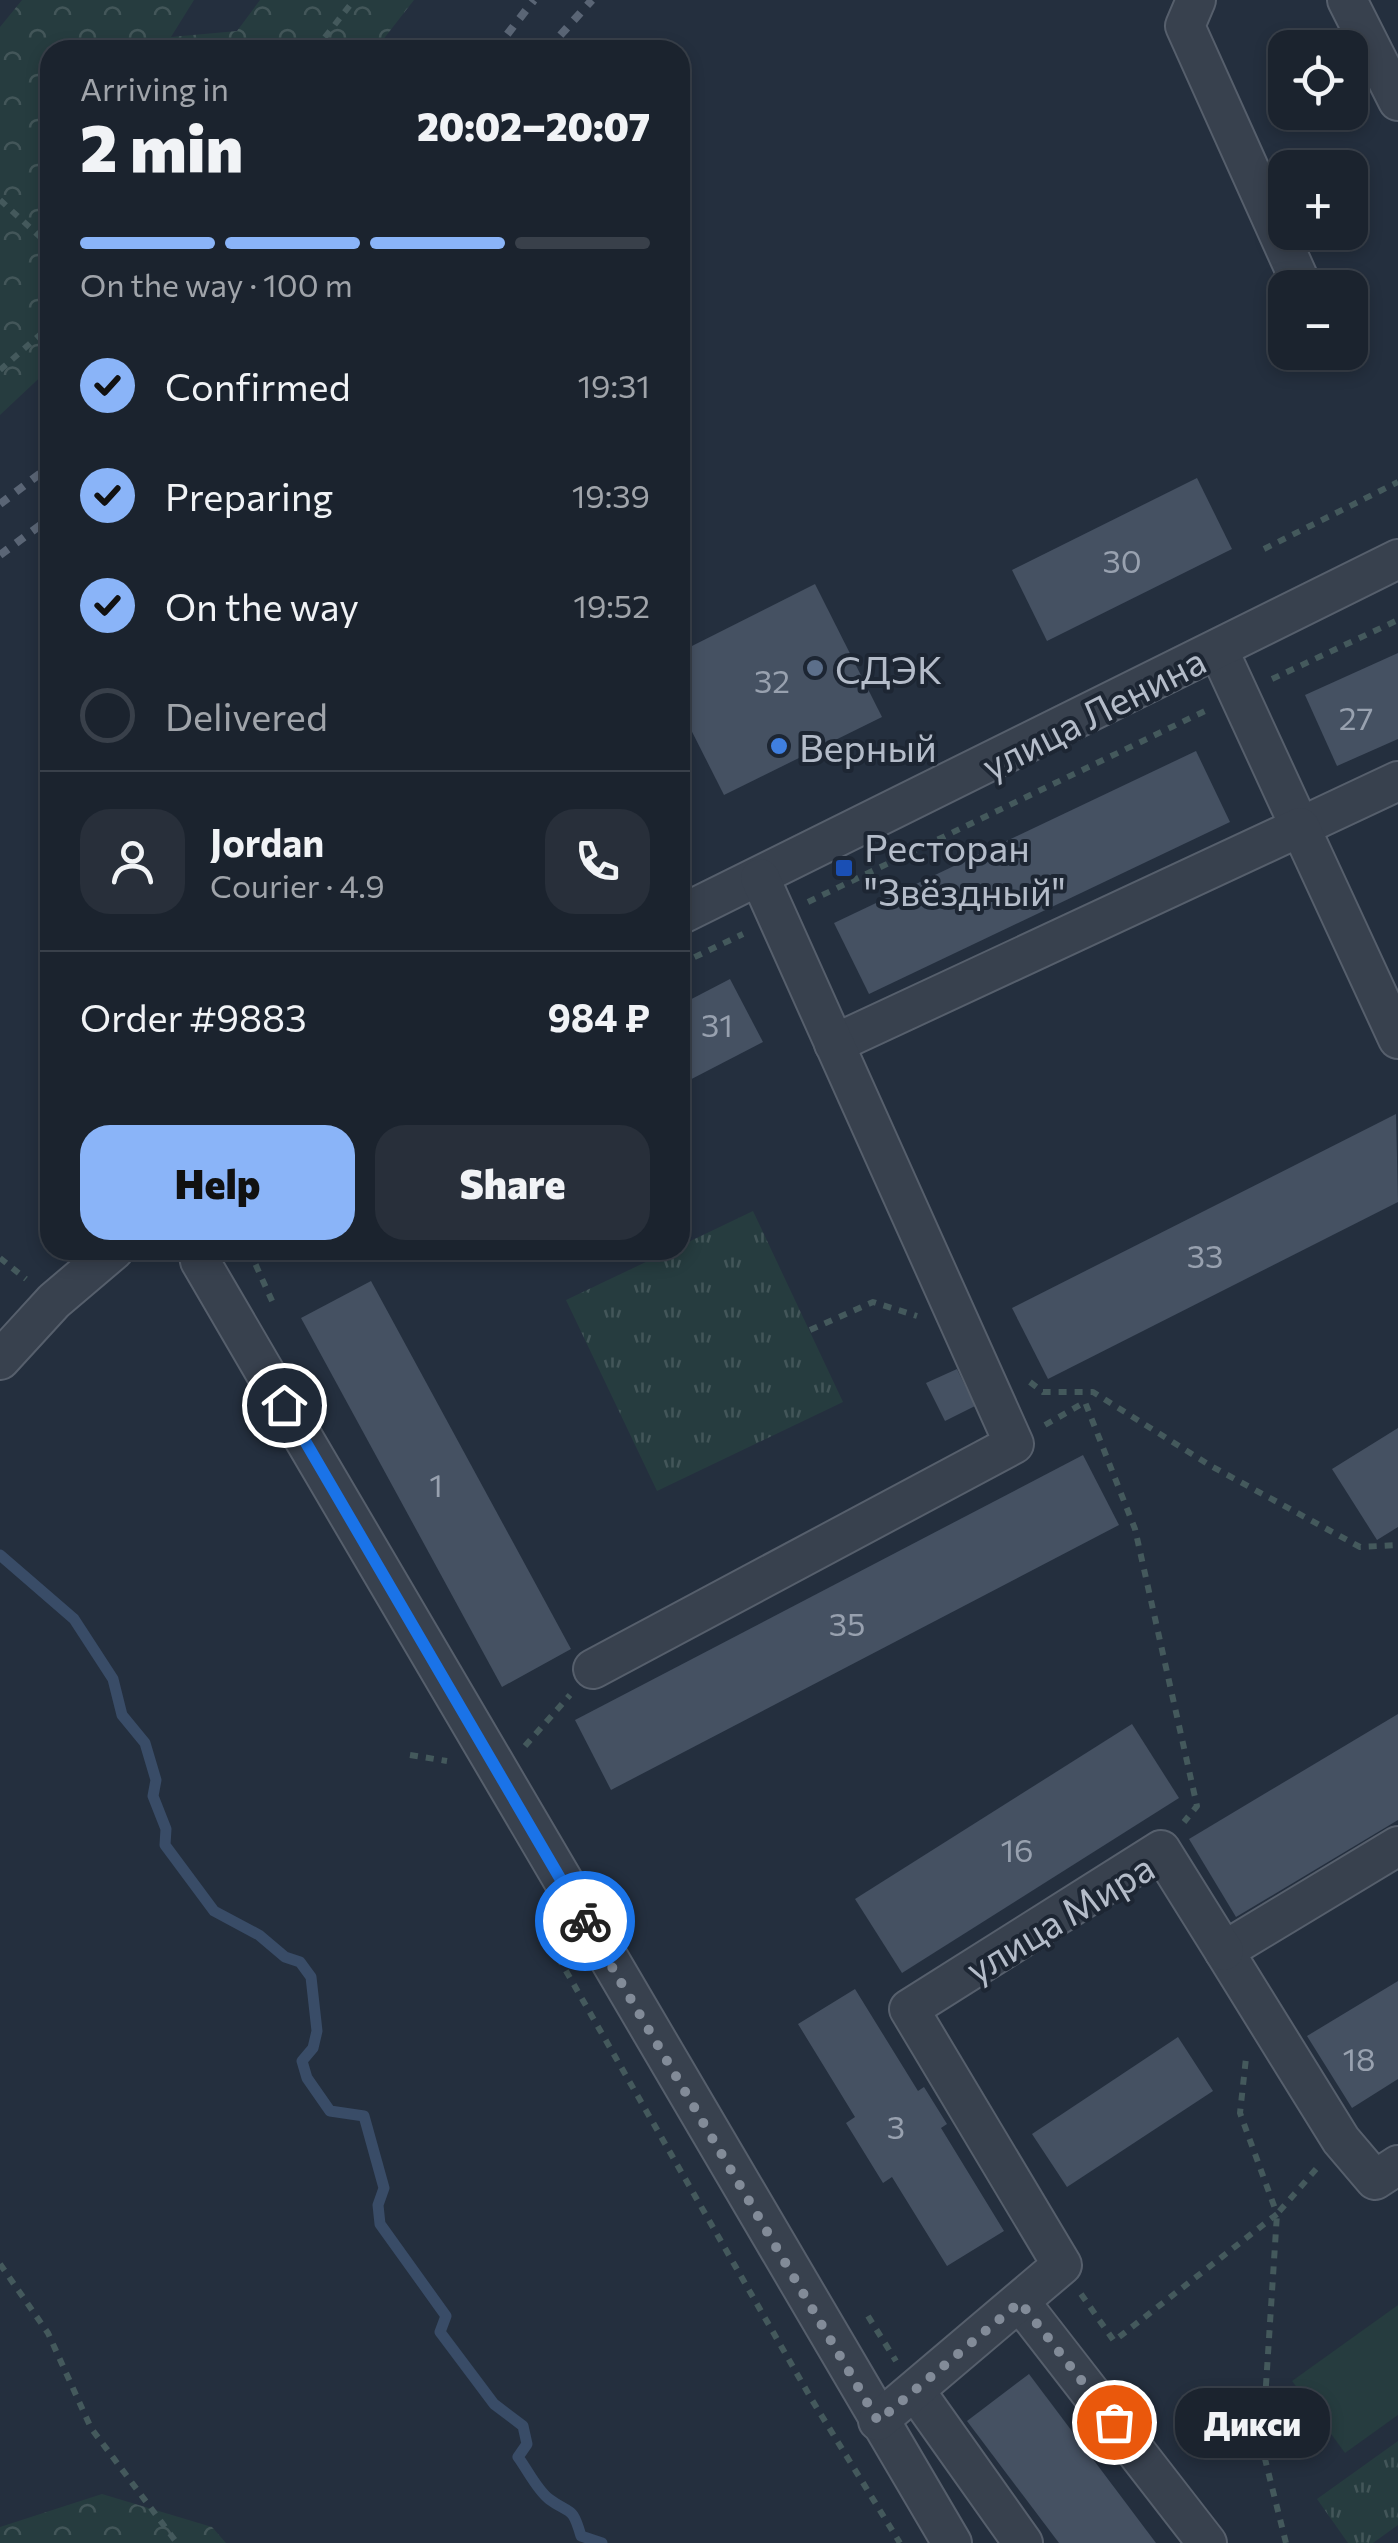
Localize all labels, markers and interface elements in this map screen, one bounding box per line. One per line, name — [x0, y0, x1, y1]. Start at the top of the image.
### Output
map controls — [1268, 30, 1368, 370]
button: locate — [1268, 30, 1368, 130]
text: Arriving in — [80, 68, 229, 108]
text: 20:02–20:07 — [417, 102, 650, 149]
text: 2 min — [80, 106, 243, 185]
button: + — [1268, 150, 1368, 250]
text: On the way · 100 m — [80, 264, 353, 304]
button: − — [1268, 270, 1368, 370]
icon: check — [80, 358, 135, 413]
text: Confirmed — [165, 362, 351, 409]
text: 19:31 — [577, 365, 650, 405]
icon: check — [80, 468, 135, 523]
text: Preparing — [165, 472, 333, 519]
text: 19:39 — [572, 475, 650, 515]
house number: 30 — [1102, 540, 1142, 580]
icon: check — [80, 578, 135, 633]
text: On the way — [165, 582, 359, 629]
text: 19:52 — [573, 585, 650, 625]
street label: улица Ленина — [973, 636, 1213, 788]
place label: СДЭК — [835, 645, 942, 692]
marker: СДЭК — [804, 657, 826, 679]
house number: 32 — [754, 660, 790, 700]
text: Delivered — [165, 692, 328, 739]
house number: 27 — [1339, 697, 1373, 737]
place label: Верный — [799, 723, 937, 770]
marker: Верный — [768, 735, 790, 757]
button: person — [80, 809, 185, 914]
button: phone — [545, 809, 650, 914]
text: Jordan — [210, 818, 324, 865]
place label: Ресторан "Звёздный" — [864, 823, 1066, 914]
marker: Ресторан "Звёздный" — [833, 857, 855, 879]
text: Courier · 4.9 — [210, 865, 385, 905]
text: Order #9883 — [80, 993, 307, 1040]
text: 984 ₽ — [547, 993, 650, 1040]
house number: 31 — [701, 1004, 733, 1044]
button: Help — [80, 1125, 355, 1240]
button: Share — [375, 1125, 650, 1240]
house number: 33 — [1187, 1235, 1223, 1275]
pin — [242, 1363, 327, 1448]
icon: home — [257, 1378, 312, 1433]
house number: 1 — [429, 1464, 443, 1504]
house number: 35 — [829, 1603, 865, 1643]
house number: 16 — [1000, 1829, 1034, 1869]
street label: улица Мира — [956, 1842, 1162, 1992]
courier — [535, 1871, 635, 1971]
icon: bike — [558, 1894, 613, 1949]
house number: 18 — [1342, 2038, 1376, 2078]
house number: 3 — [887, 2106, 905, 2146]
pin — [1072, 2380, 1157, 2465]
callout: Дикси — [1174, 2387, 1329, 2457]
icon: bag — [1087, 2395, 1142, 2450]
text: Дикси — [1204, 2403, 1301, 2443]

